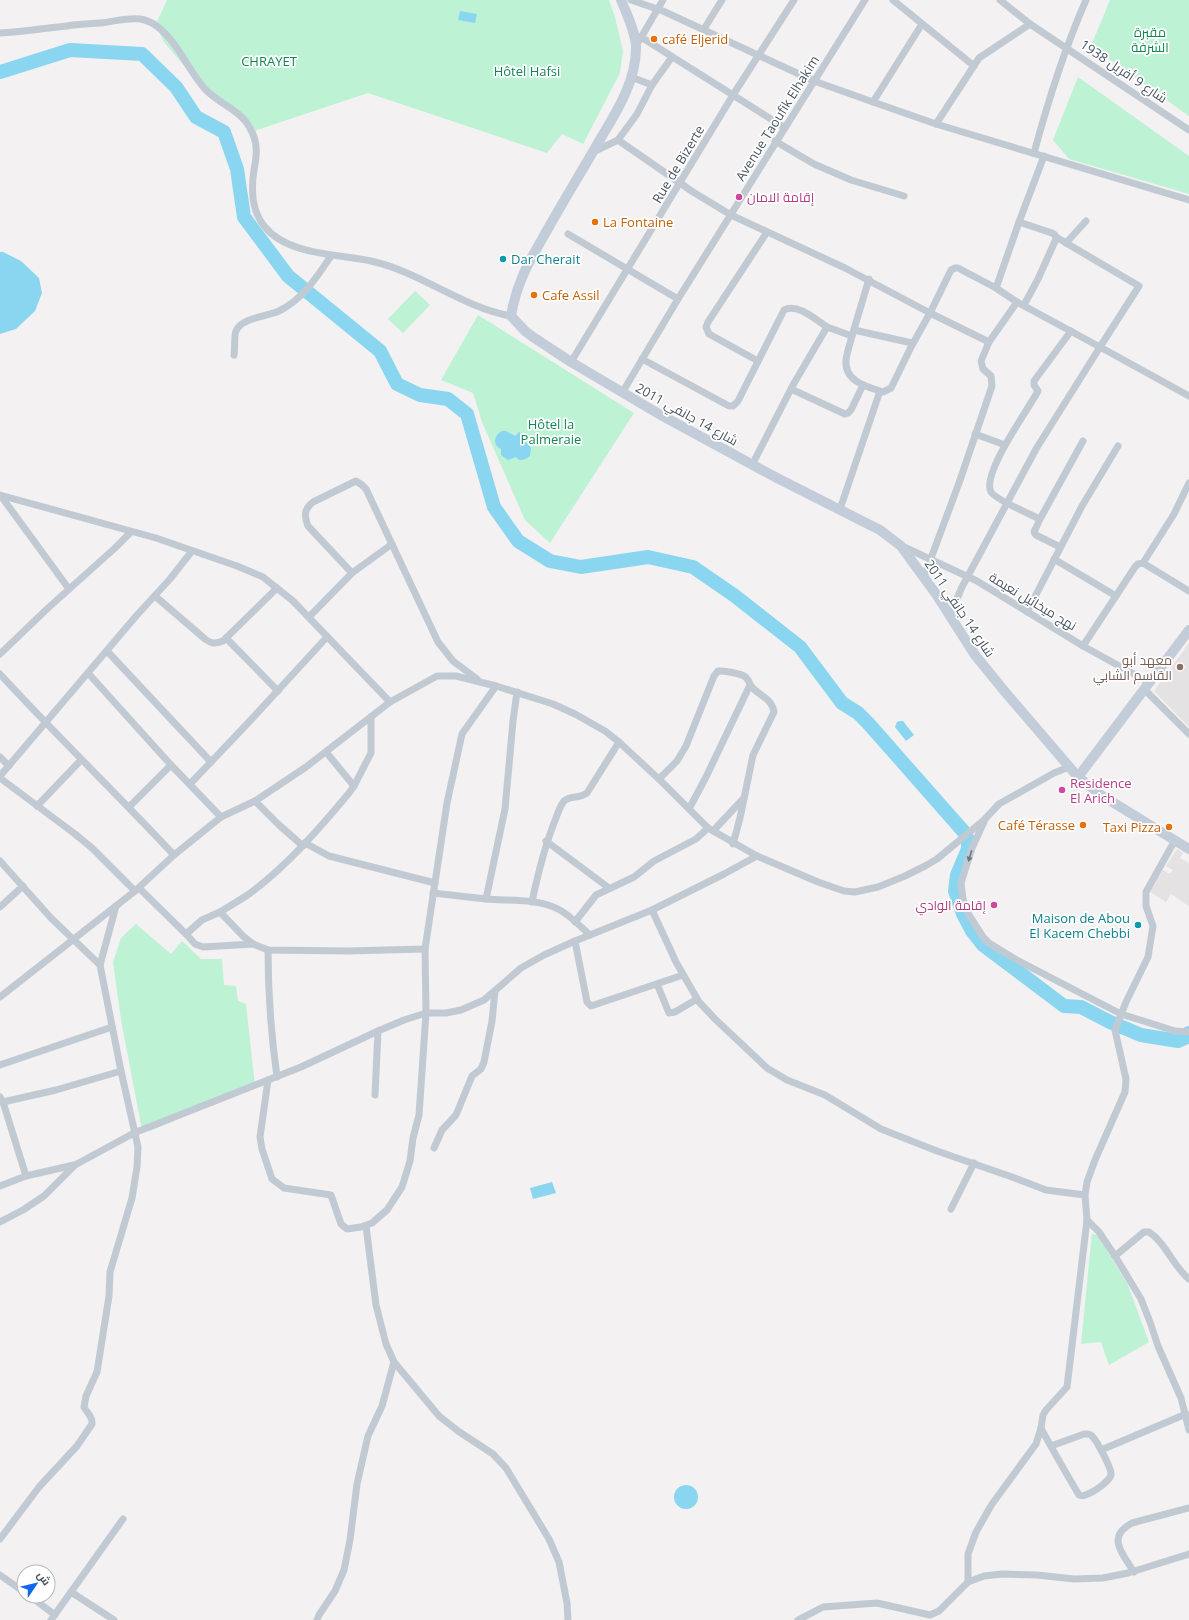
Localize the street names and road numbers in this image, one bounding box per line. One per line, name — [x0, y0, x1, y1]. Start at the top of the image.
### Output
street label: شارع 9 أفريل 1938 — [1077, 35, 1171, 107]
street label: Avenue Taoufik Elhakim — [731, 52, 823, 184]
street label: Rue de Bizerte — [648, 122, 708, 206]
street label: شارع 14 جانفي 2011 — [632, 378, 741, 451]
street label: شارع 14 جانفي 2011 — [919, 556, 999, 662]
street label: نهج ميخائيل نعيمة — [986, 568, 1080, 634]

